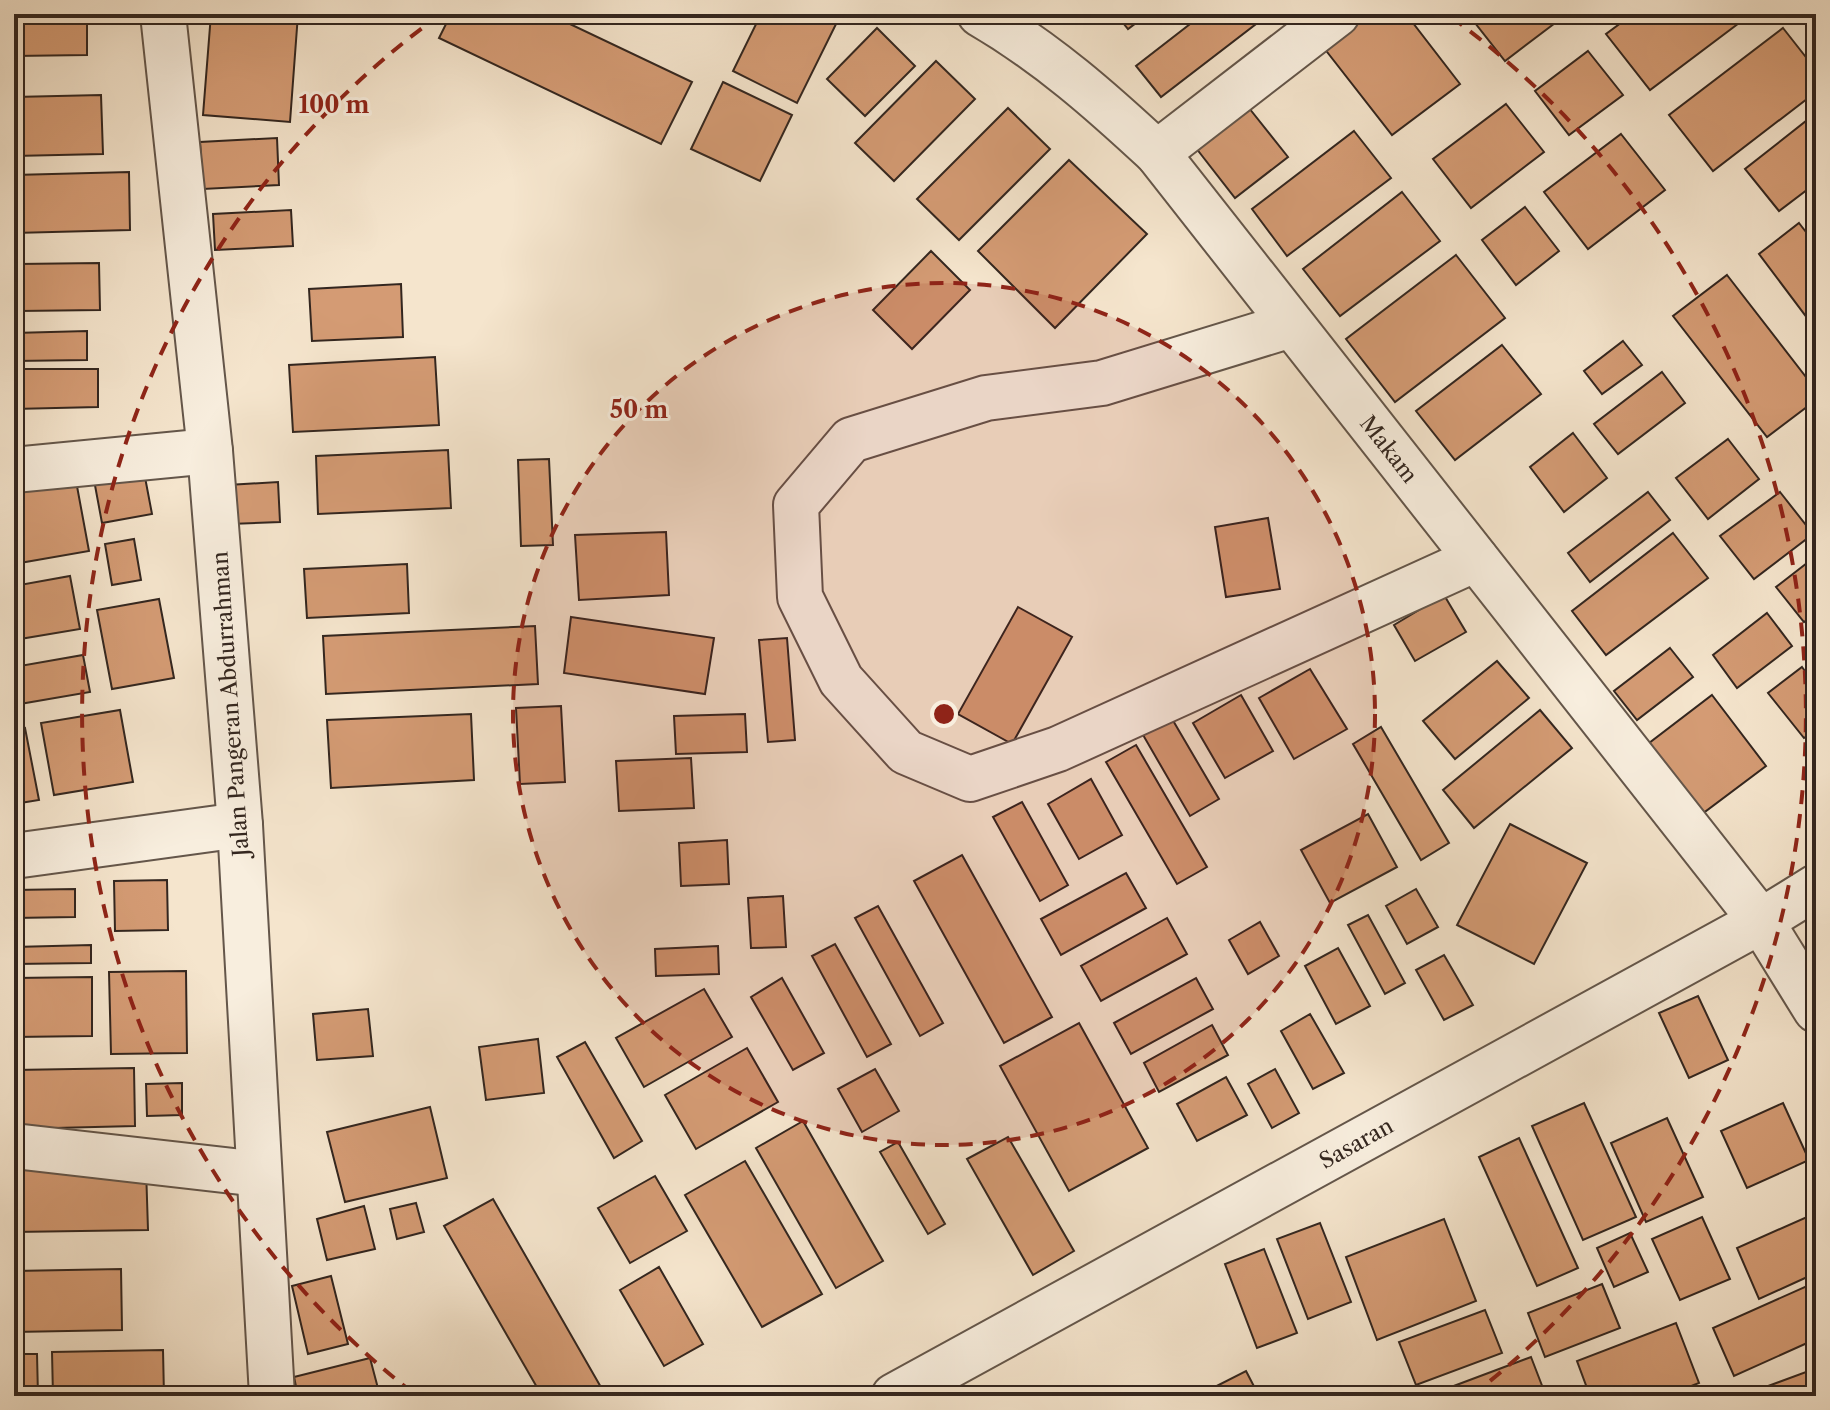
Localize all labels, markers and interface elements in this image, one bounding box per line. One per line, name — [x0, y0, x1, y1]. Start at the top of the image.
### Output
text: 100 m — [298, 90, 370, 119]
text: 50 m — [610, 395, 668, 424]
street label: Makam — [1354, 410, 1424, 489]
street label: Jalan Pangeran Abdurrahman — [206, 550, 255, 861]
centre of rings — [930, 700, 958, 728]
street label: Sasaran — [1315, 1112, 1398, 1175]

